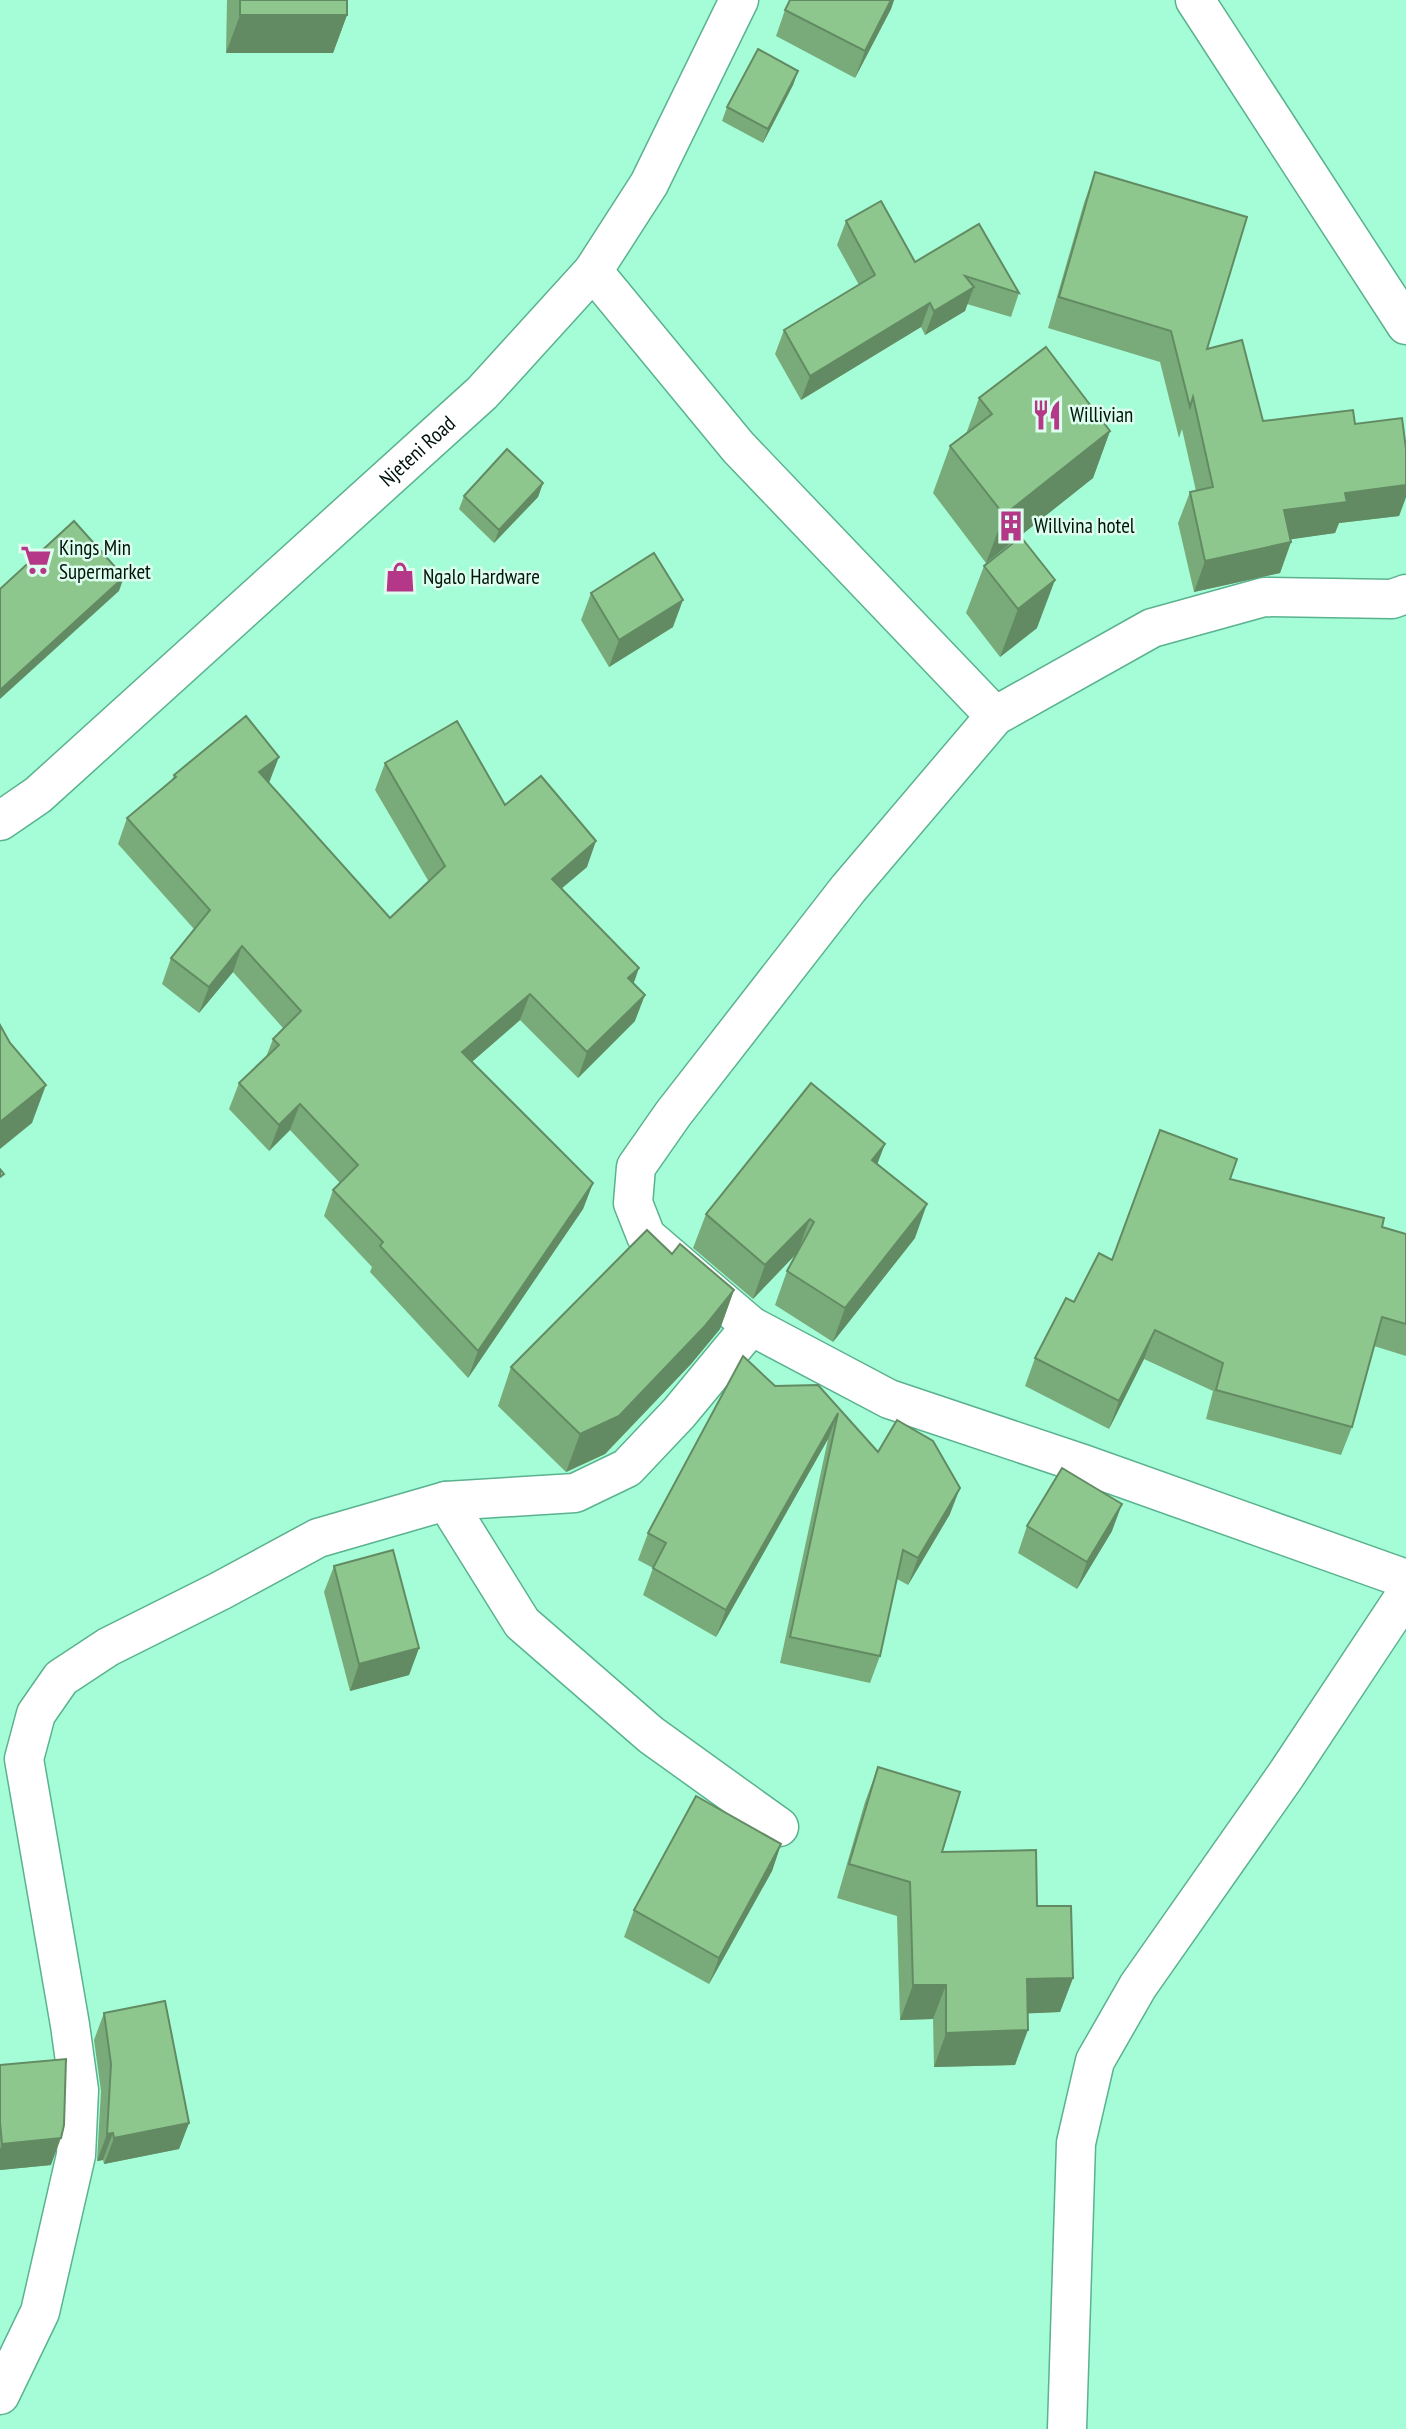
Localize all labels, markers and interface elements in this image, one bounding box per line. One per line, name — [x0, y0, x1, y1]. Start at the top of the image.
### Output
restaurant icon: Willivian — [1030, 398, 1064, 432]
place label: Willivian — [1070, 401, 1133, 428]
street label: Njeteni Road — [374, 410, 461, 492]
building icon: Willvina hotel — [994, 509, 1028, 543]
place label: Willvina hotel — [1034, 512, 1135, 539]
place label: Kings Min Supermarket — [59, 534, 151, 585]
supermarket icon: Kings Min Supermarket — [19, 543, 53, 577]
shop icon: Ngalo Hardware — [383, 560, 417, 594]
place label: Ngalo Hardware — [423, 563, 540, 590]

